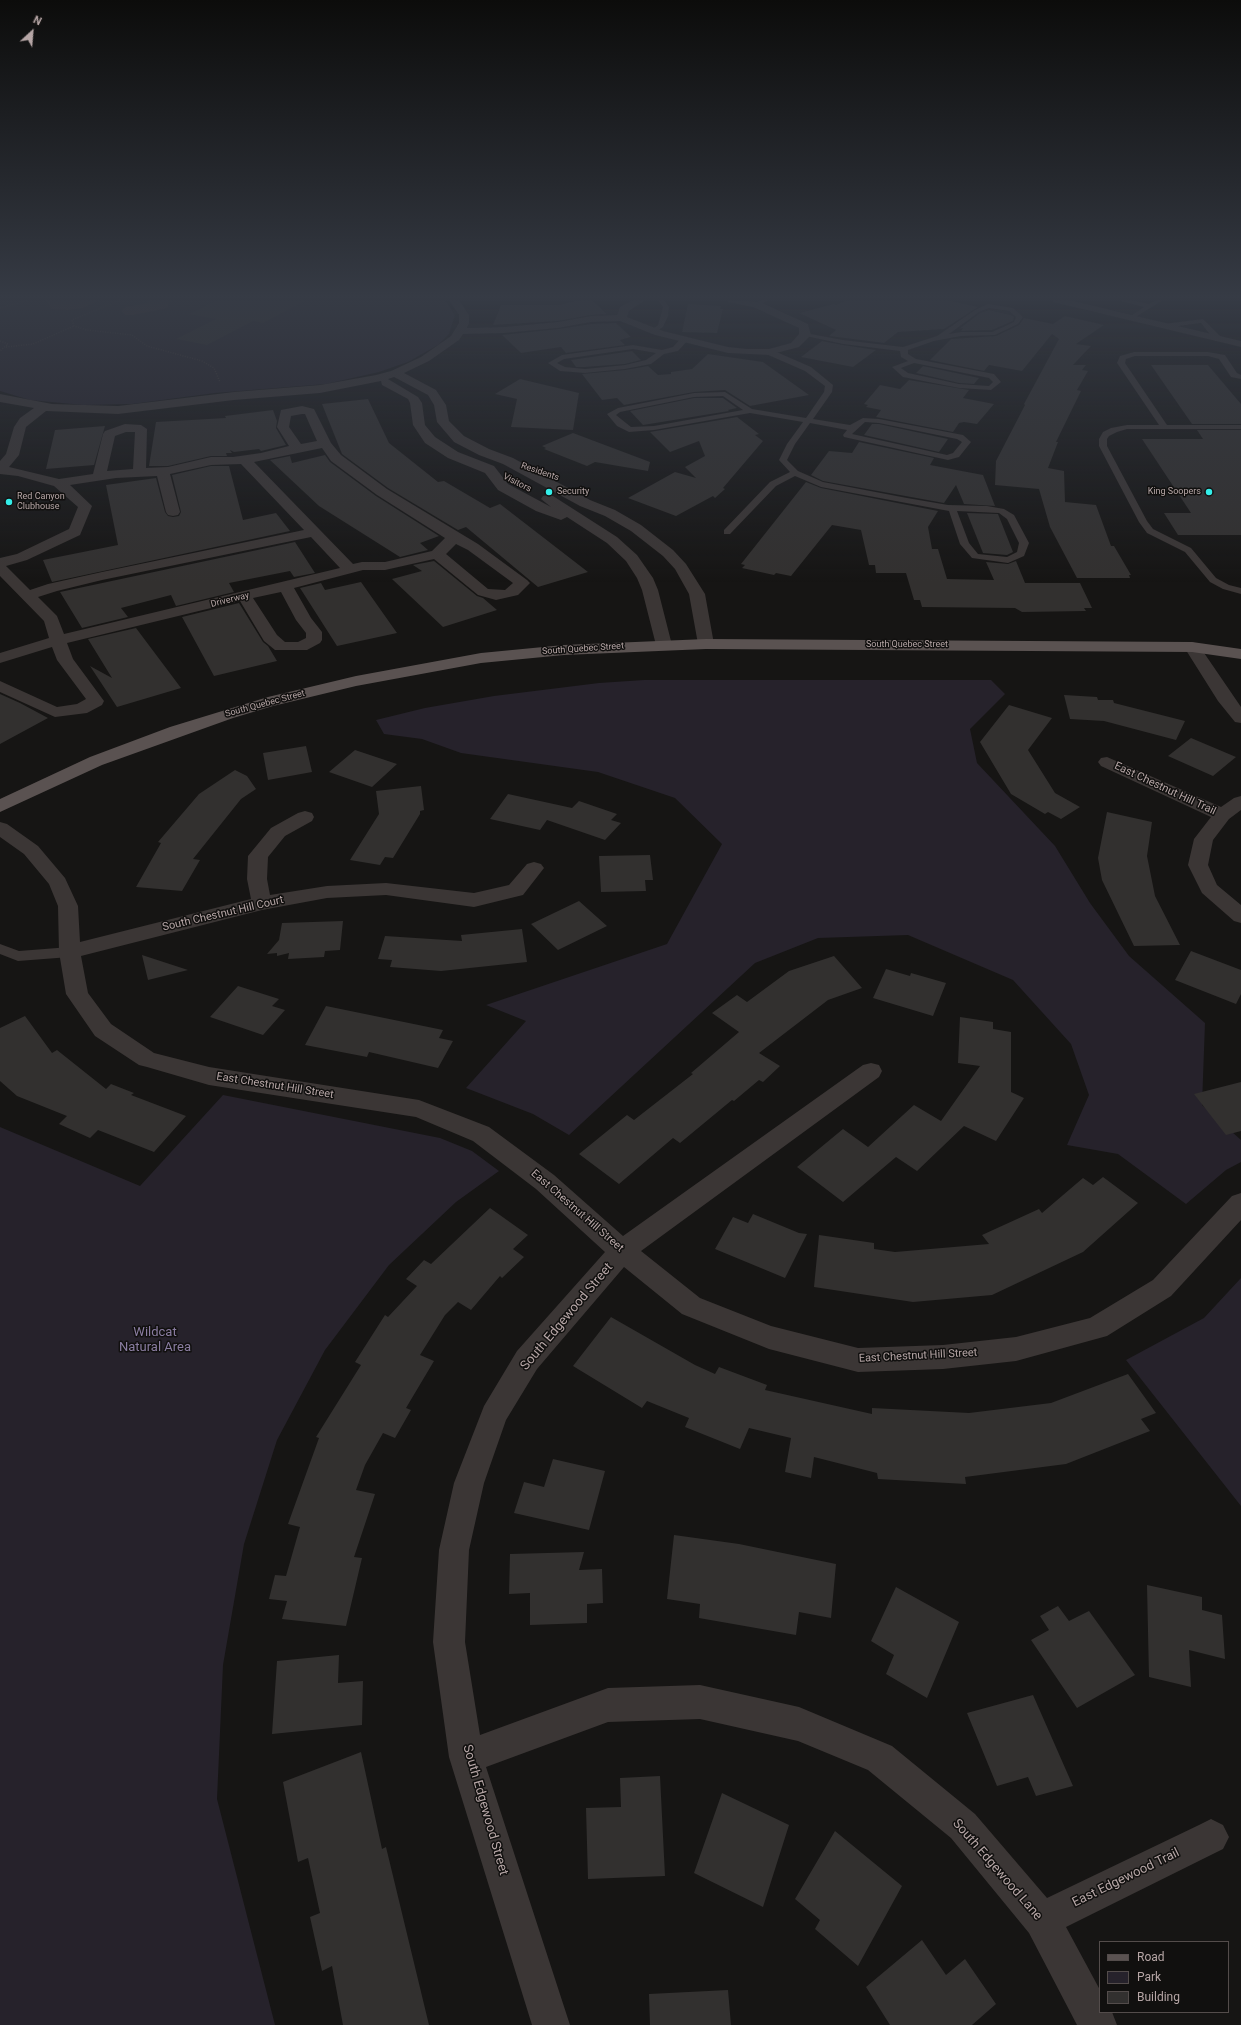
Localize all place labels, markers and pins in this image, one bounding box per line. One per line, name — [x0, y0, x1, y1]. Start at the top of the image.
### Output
marker: Security — [544, 487, 554, 497]
place label: Security — [557, 487, 589, 497]
place label: King Soopers — [1148, 487, 1201, 497]
marker: King Soopers — [1204, 487, 1214, 497]
place label: Red Canyon Clubhouse — [17, 492, 65, 513]
marker: Red Canyon Clubhouse — [4, 497, 14, 507]

